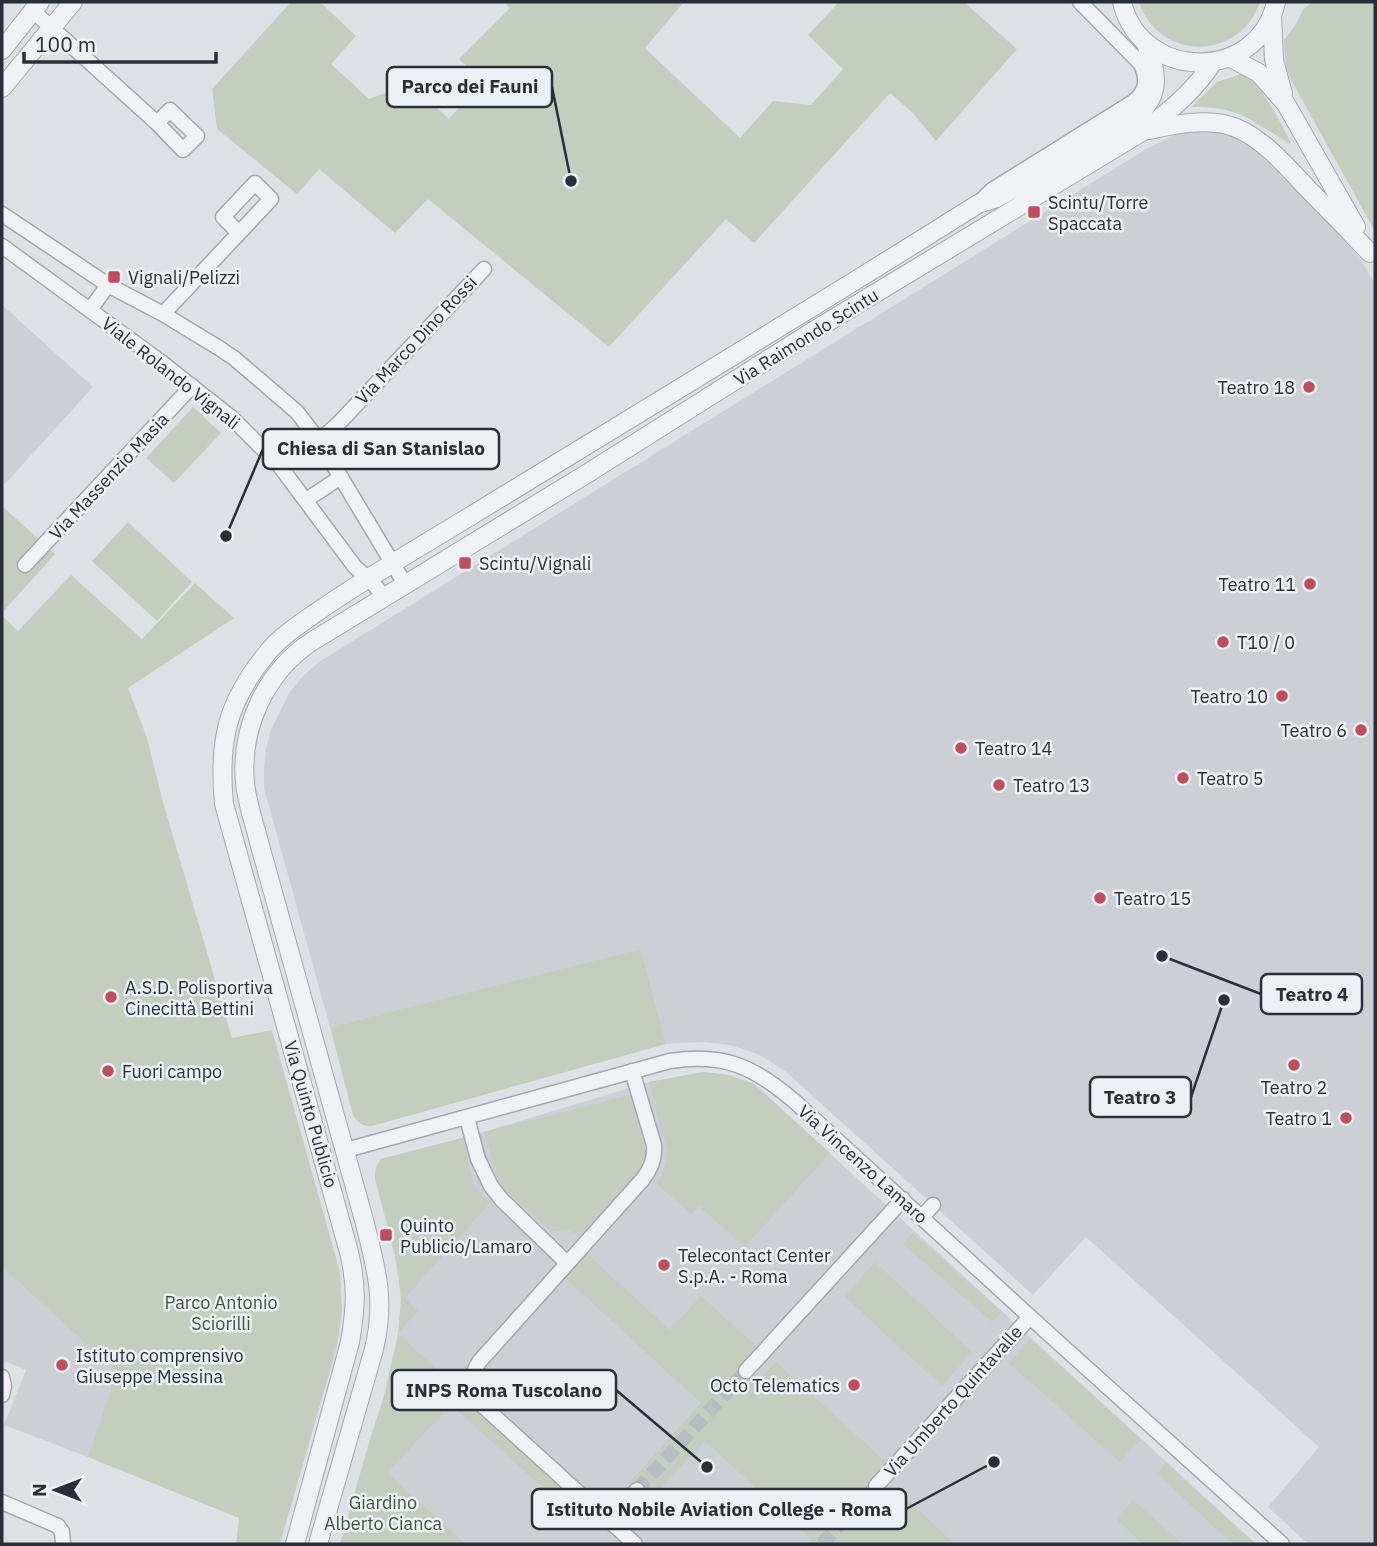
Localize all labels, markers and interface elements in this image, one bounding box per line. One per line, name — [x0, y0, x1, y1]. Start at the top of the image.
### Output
scale bar — [24, 21, 217, 65]
text: 100 m — [35, 30, 96, 58]
callout: Parco dei Fauni — [387, 67, 552, 107]
text: Parco dei Fauni — [402, 74, 538, 98]
place label: Scintu/Torre Spaccata — [1048, 191, 1149, 235]
marker: Scintu/Torre Spaccata — [1026, 204, 1042, 220]
place label: Vignali/Pelizzi — [128, 266, 240, 289]
marker: Vignali/Pelizzi — [106, 269, 122, 285]
street label: Via Marco Dino Rossi — [350, 271, 482, 409]
street label: Via Raimondo Scintu — [729, 283, 883, 391]
street label: Viale Rolando Vignali — [97, 312, 245, 434]
place label: Teatro 18 — [1218, 376, 1295, 399]
marker: Teatro 18 — [1301, 379, 1317, 395]
street label: Via Massenzio Masia — [44, 407, 174, 544]
callout: Chiesa di San Stanislao — [263, 429, 499, 469]
text: Chiesa di San Stanislao — [277, 436, 485, 460]
place label: Scintu/Vignali — [479, 552, 591, 575]
marker: Scintu/Vignali — [457, 555, 473, 571]
place label: Teatro 11 — [1219, 573, 1296, 596]
marker: Teatro 11 — [1302, 576, 1318, 592]
place label: T10 / 0 — [1237, 631, 1295, 654]
marker: T10 / 0 — [1215, 634, 1231, 650]
place label: Teatro 10 — [1191, 685, 1268, 708]
marker: Teatro 10 — [1274, 688, 1290, 704]
place label: Teatro 6 — [1280, 719, 1347, 742]
marker: Teatro 6 — [1353, 722, 1369, 738]
place label: Teatro 14 — [975, 737, 1053, 760]
marker: Teatro 14 — [953, 740, 969, 756]
place label: Teatro 5 — [1197, 767, 1264, 790]
marker: Teatro 5 — [1175, 770, 1191, 786]
place label: Teatro 13 — [1013, 774, 1090, 797]
marker: Teatro 13 — [991, 777, 1007, 793]
place label: Teatro 15 — [1114, 887, 1191, 910]
marker: Teatro 15 — [1092, 890, 1108, 906]
callout: Teatro 4 — [1261, 974, 1362, 1014]
place label: A.S.D. Polisportiva Cinecittà Bettini — [125, 976, 273, 1020]
text: Teatro 4 — [1276, 982, 1348, 1006]
marker: A.S.D. Polisportiva Cinecittà Bettini — [103, 989, 119, 1005]
street label: Via Quinto Publicio — [279, 1038, 343, 1190]
marker: Teatro 2 — [1286, 1057, 1302, 1073]
place label: Fuori campo — [122, 1060, 222, 1083]
marker: Fuori campo — [100, 1063, 116, 1079]
place label: Teatro 2 — [1261, 1076, 1327, 1099]
callout: Teatro 3 — [1090, 1077, 1191, 1117]
text: Teatro 3 — [1104, 1085, 1176, 1109]
street label: Via Vincenzo Lamaro — [793, 1100, 933, 1228]
place label: Teatro 1 — [1265, 1107, 1332, 1130]
marker: Teatro 1 — [1338, 1110, 1354, 1126]
place label: Quinto Publicio/Lamaro — [400, 1214, 532, 1258]
marker: Quinto Publicio/Lamaro — [378, 1227, 394, 1243]
place label: Telecontact Center S.p.A. - Roma — [678, 1244, 831, 1288]
marker: Telecontact Center S.p.A. - Roma — [656, 1257, 672, 1273]
park label: Parco Antonio Sciorilli — [164, 1291, 278, 1335]
street label: Via Umberto Quintavalle — [879, 1320, 1027, 1482]
place label: Istituto comprensivo Giuseppe Messina — [76, 1344, 244, 1388]
marker: Istituto comprensivo Giuseppe Messina — [54, 1357, 70, 1373]
callout: INPS Roma Tuscolano — [392, 1370, 616, 1410]
place label: Octo Telematics — [710, 1374, 840, 1397]
marker: Octo Telematics — [846, 1377, 862, 1393]
text: INPS Roma Tuscolano — [406, 1378, 602, 1402]
north arrow — [21, 1455, 91, 1525]
text: N — [27, 1483, 51, 1497]
callout: Istituto Nobile Aviation College - Roma — [532, 1489, 906, 1529]
park label: Giardino Alberto Cianca — [324, 1491, 442, 1535]
text: Istituto Nobile Aviation College - Roma — [546, 1497, 892, 1521]

